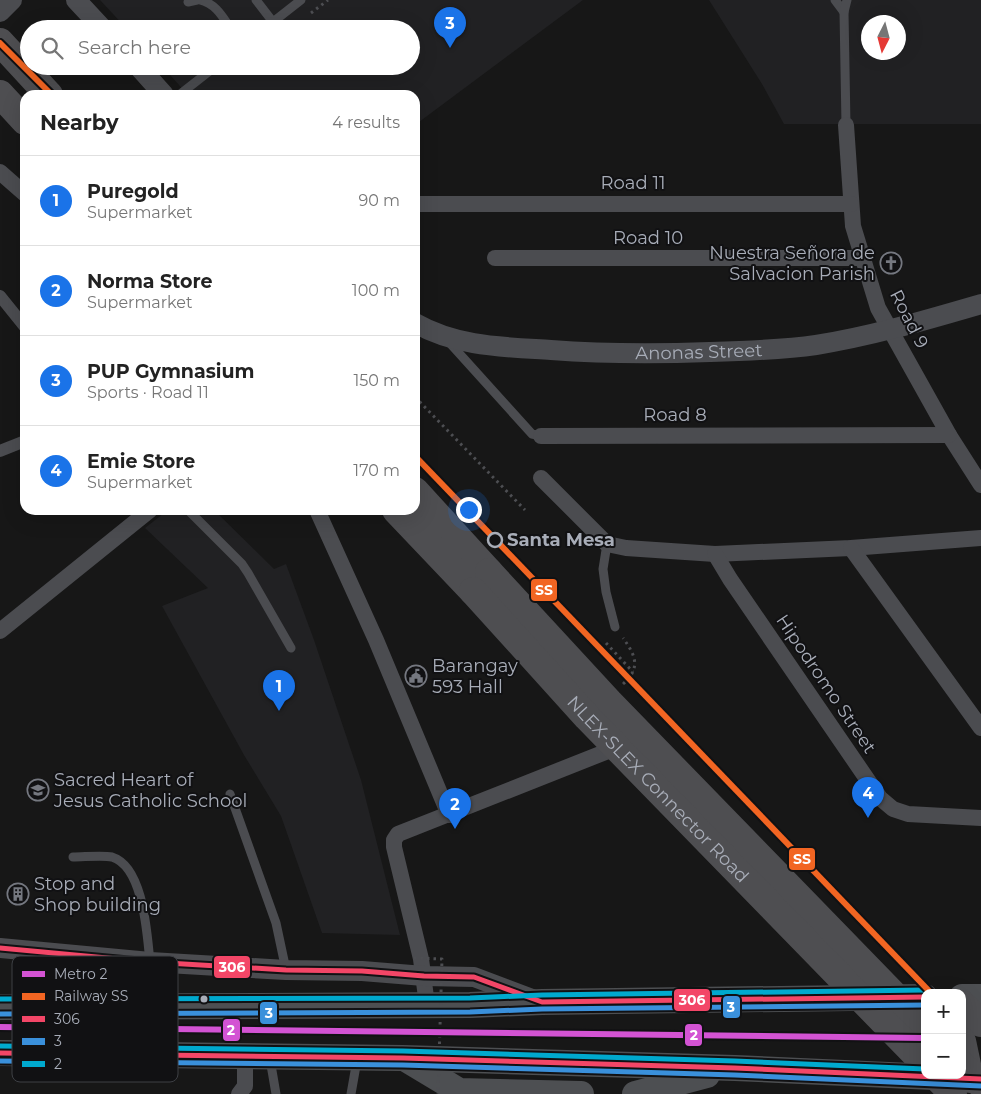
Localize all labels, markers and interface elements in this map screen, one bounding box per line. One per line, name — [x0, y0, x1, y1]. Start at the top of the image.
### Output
pin: 3 — [434, 7, 466, 48]
north arrow — [861, 15, 906, 60]
search box — [20, 20, 420, 75]
icon: search — [38, 34, 66, 62]
text: Search here — [78, 36, 191, 59]
text: Nearby — [40, 110, 119, 135]
text: 4 results — [332, 113, 400, 132]
street label: Road 11 — [601, 172, 665, 194]
text: Puregold — [87, 180, 179, 203]
text: 1 — [53, 191, 59, 210]
text: 90 m — [358, 191, 400, 210]
text: Supermarket — [87, 203, 193, 222]
street label: Road 10 — [613, 227, 683, 249]
place label: Nuestra Señora de Salvacion Parish — [709, 242, 875, 285]
church icon: Nuestra Señora de Salvacion Parish — [879, 251, 903, 275]
text: Norma Store — [87, 270, 212, 293]
text: 2 — [51, 281, 61, 300]
text: 100 m — [352, 281, 400, 300]
street label: Road 9 — [885, 286, 933, 352]
text: Supermarket — [87, 293, 193, 312]
street label: Anonas Street — [635, 339, 763, 364]
text: PUP Gymnasium — [87, 360, 255, 383]
text: 3 — [51, 371, 61, 390]
text: 150 m — [353, 371, 400, 390]
text: Sports · Road 11 — [87, 383, 209, 402]
street label: Road 8 — [643, 404, 707, 426]
text: Emie Store — [87, 450, 195, 473]
text: 4 — [50, 461, 62, 480]
text: 170 m — [353, 461, 400, 480]
text: Supermarket — [87, 473, 193, 492]
your location — [456, 497, 482, 523]
place label: Santa Mesa — [507, 529, 615, 551]
marker: Santa Mesa — [487, 532, 503, 548]
line badge: SS — [530, 578, 558, 602]
text: SS — [535, 581, 553, 599]
street label: Hipodromo Street — [771, 610, 881, 758]
place label: Barangay 593 Hall — [432, 655, 518, 698]
public building icon: Barangay 593 Hall — [404, 664, 428, 688]
pin: 1 — [263, 670, 295, 711]
street label: NLEX-SLEX Connector Road — [562, 691, 753, 887]
place label: Sacred Heart of Jesus Catholic School — [53, 769, 247, 812]
pin: 4 — [852, 777, 884, 818]
school or university icon: Sacred Heart of Jesus Catholic School — [26, 778, 50, 802]
pin: 2 — [439, 788, 471, 829]
line badge: SS — [788, 847, 816, 871]
text: SS — [793, 850, 811, 868]
place label: Stop and Shop building — [34, 873, 161, 916]
building icon: Stop and Shop building — [6, 882, 30, 906]
line badge: 306 — [213, 955, 251, 979]
legend — [12, 956, 178, 1082]
text: 306 — [218, 958, 245, 976]
text: Metro 2 — [54, 965, 107, 983]
text: Railway SS — [54, 987, 128, 1005]
line badge: 306 — [673, 988, 711, 1012]
map controls — [921, 989, 966, 1079]
button: + — [921, 989, 966, 1034]
text: 306 — [678, 991, 705, 1009]
unlabelled marker — [199, 994, 209, 1004]
line badge: 3 — [722, 995, 741, 1019]
text: 3 — [726, 998, 735, 1016]
line badge: 3 — [259, 1001, 278, 1025]
text: 3 — [264, 1004, 273, 1022]
text: 306 — [54, 1010, 80, 1028]
line badge: 2 — [222, 1018, 241, 1042]
text: 2 — [227, 1021, 235, 1039]
line badge: 2 — [684, 1023, 703, 1047]
text: 2 — [690, 1026, 698, 1044]
text: 3 — [54, 1032, 62, 1050]
button: − — [921, 1034, 966, 1079]
text: 2 — [54, 1055, 62, 1073]

